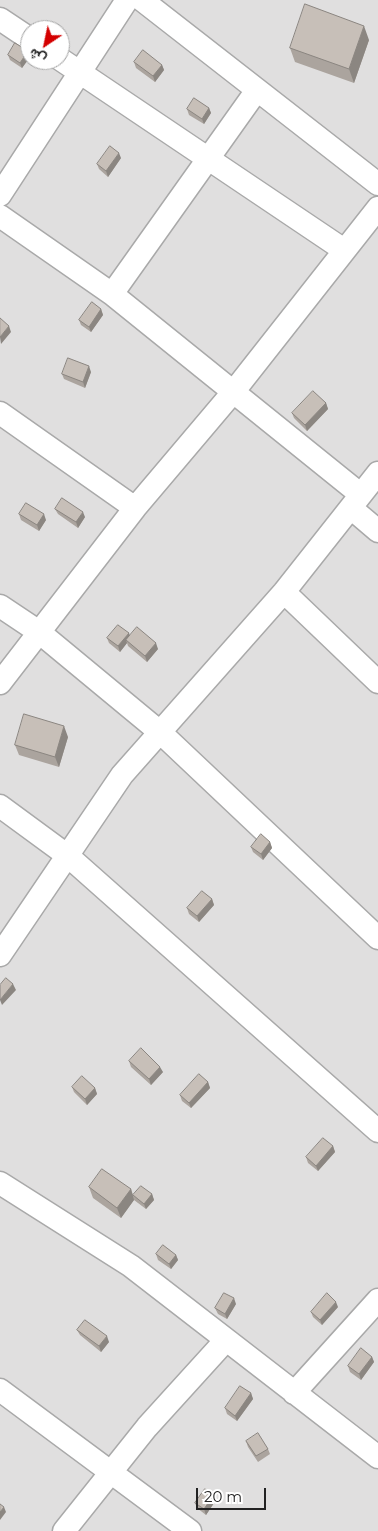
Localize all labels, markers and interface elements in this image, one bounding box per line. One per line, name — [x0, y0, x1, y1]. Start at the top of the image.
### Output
north arrow — [20, 20, 70, 70]
text: ش — [25, 44, 49, 69]
scale bar — [198, 1478, 268, 1510]
text: 20 m — [204, 1487, 242, 1506]

